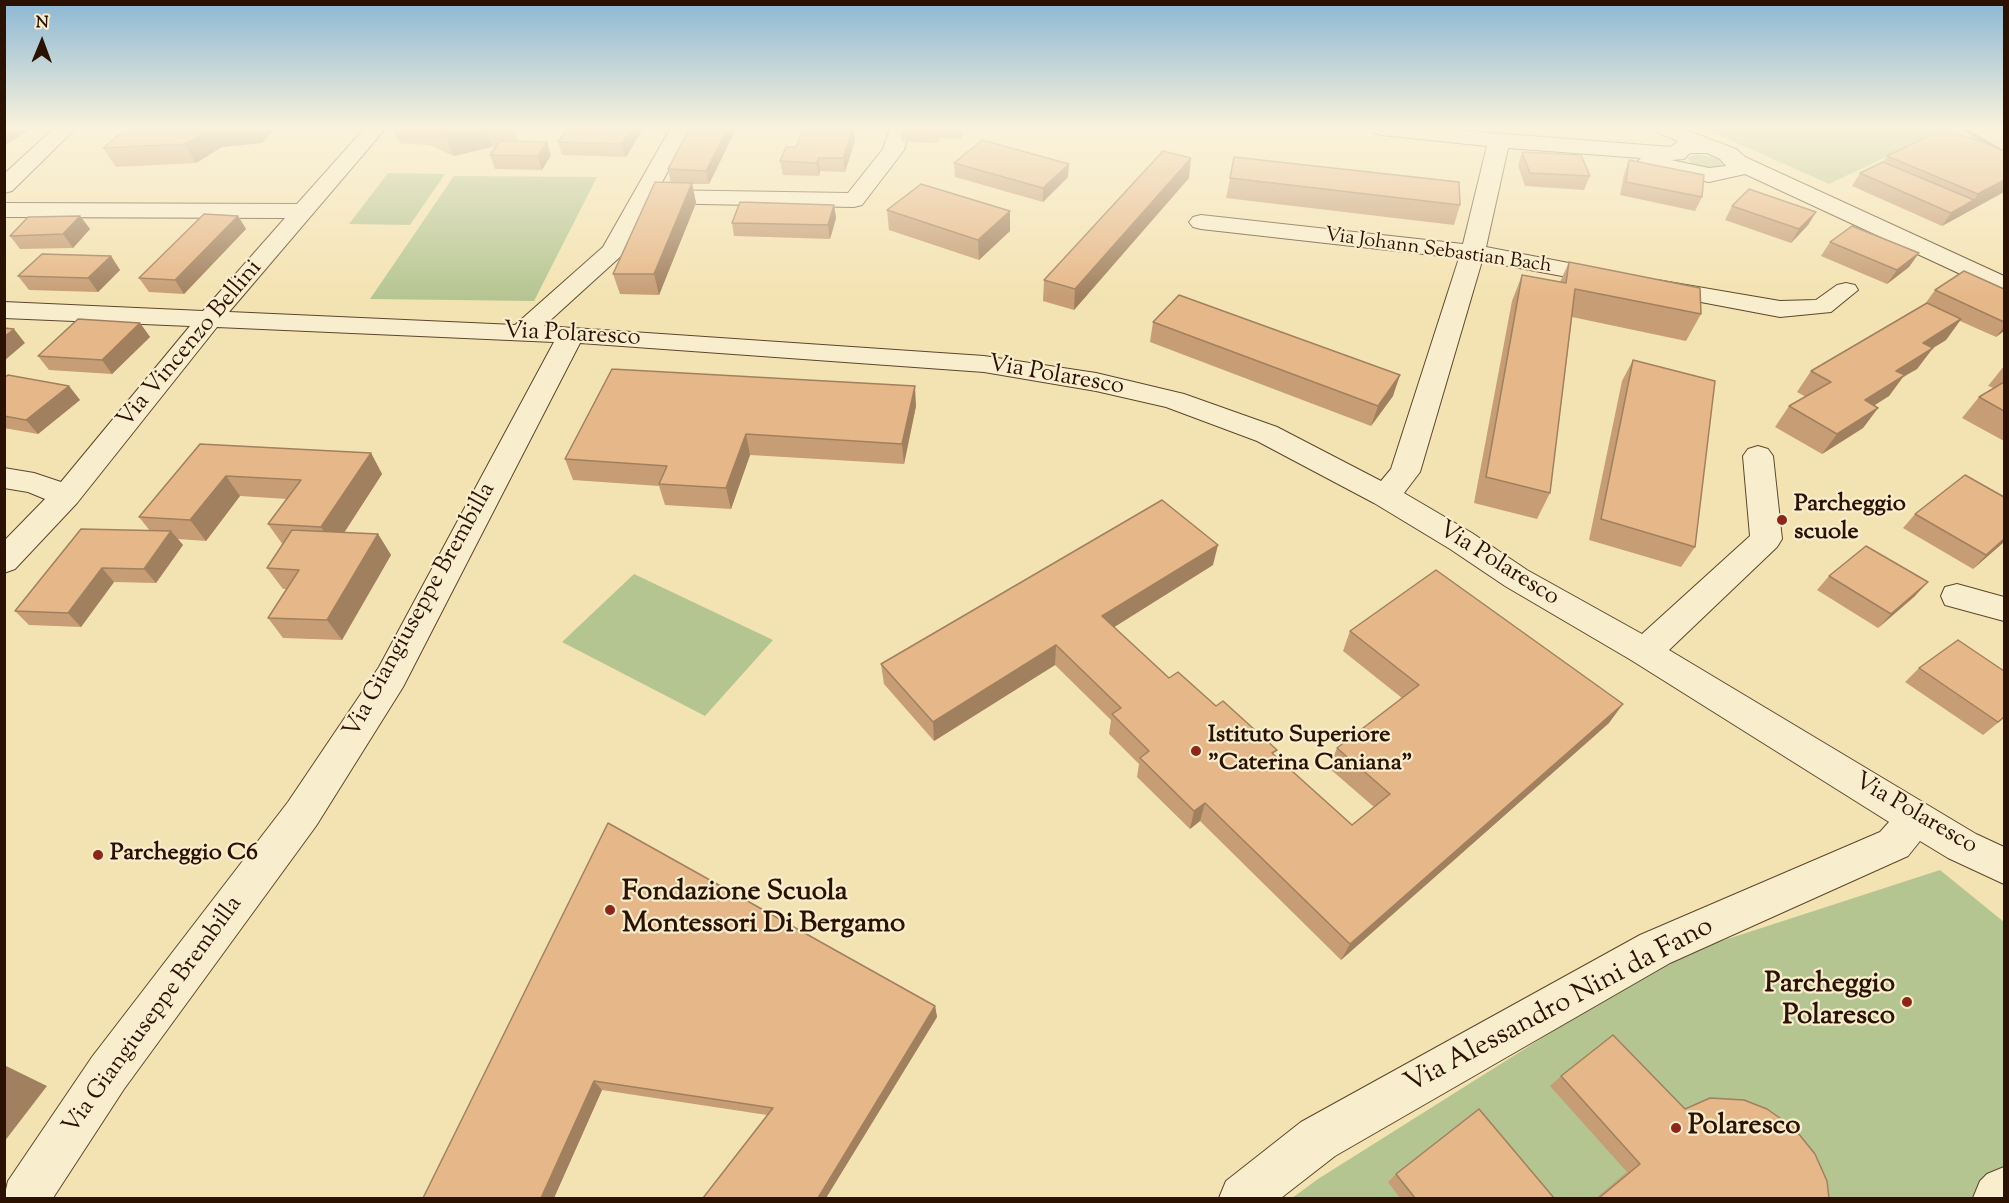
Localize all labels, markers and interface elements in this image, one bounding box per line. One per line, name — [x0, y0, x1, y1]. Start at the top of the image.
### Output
north arrow — [12, 12, 72, 72]
text: N — [36, 12, 49, 35]
street label: Via Johann Sebastian Bach — [1323, 224, 1553, 280]
street label: Via Vincenzo Bellini — [112, 255, 270, 435]
street label: Via Polaresco — [503, 318, 641, 354]
street label: Via Polaresco — [986, 351, 1126, 403]
street label: Via Giangiuseppe Brembilla — [339, 479, 503, 743]
place label: Parcheggio scuole — [1794, 492, 1906, 548]
marker: Parcheggio scuole — [1775, 513, 1789, 527]
street label: Via Polaresco — [1432, 516, 1564, 614]
place label: Istituto Superiore "Caterina Caniana" — [1208, 723, 1412, 779]
marker: Istituto Superiore "Caterina Caniana" — [1189, 744, 1203, 758]
street label: Via Polaresco — [1848, 768, 1982, 862]
place label: Parcheggio C6 — [110, 841, 258, 869]
marker: Parcheggio C6 — [91, 848, 105, 862]
place label: Fondazione Scuola Montessori Di Bergamo — [622, 877, 905, 943]
street label: Via Giangiuseppe Brembilla — [58, 891, 250, 1141]
marker: Fondazione Scuola Montessori Di Bergamo — [603, 903, 617, 917]
street label: Via Alessandro Nini da Fano — [1400, 911, 1720, 1103]
place label: Parcheggio Polaresco — [1765, 969, 1895, 1035]
marker: Parcheggio Polaresco — [1900, 995, 1914, 1009]
place label: Polaresco — [1688, 1111, 1801, 1145]
marker: Polaresco — [1669, 1121, 1683, 1135]

